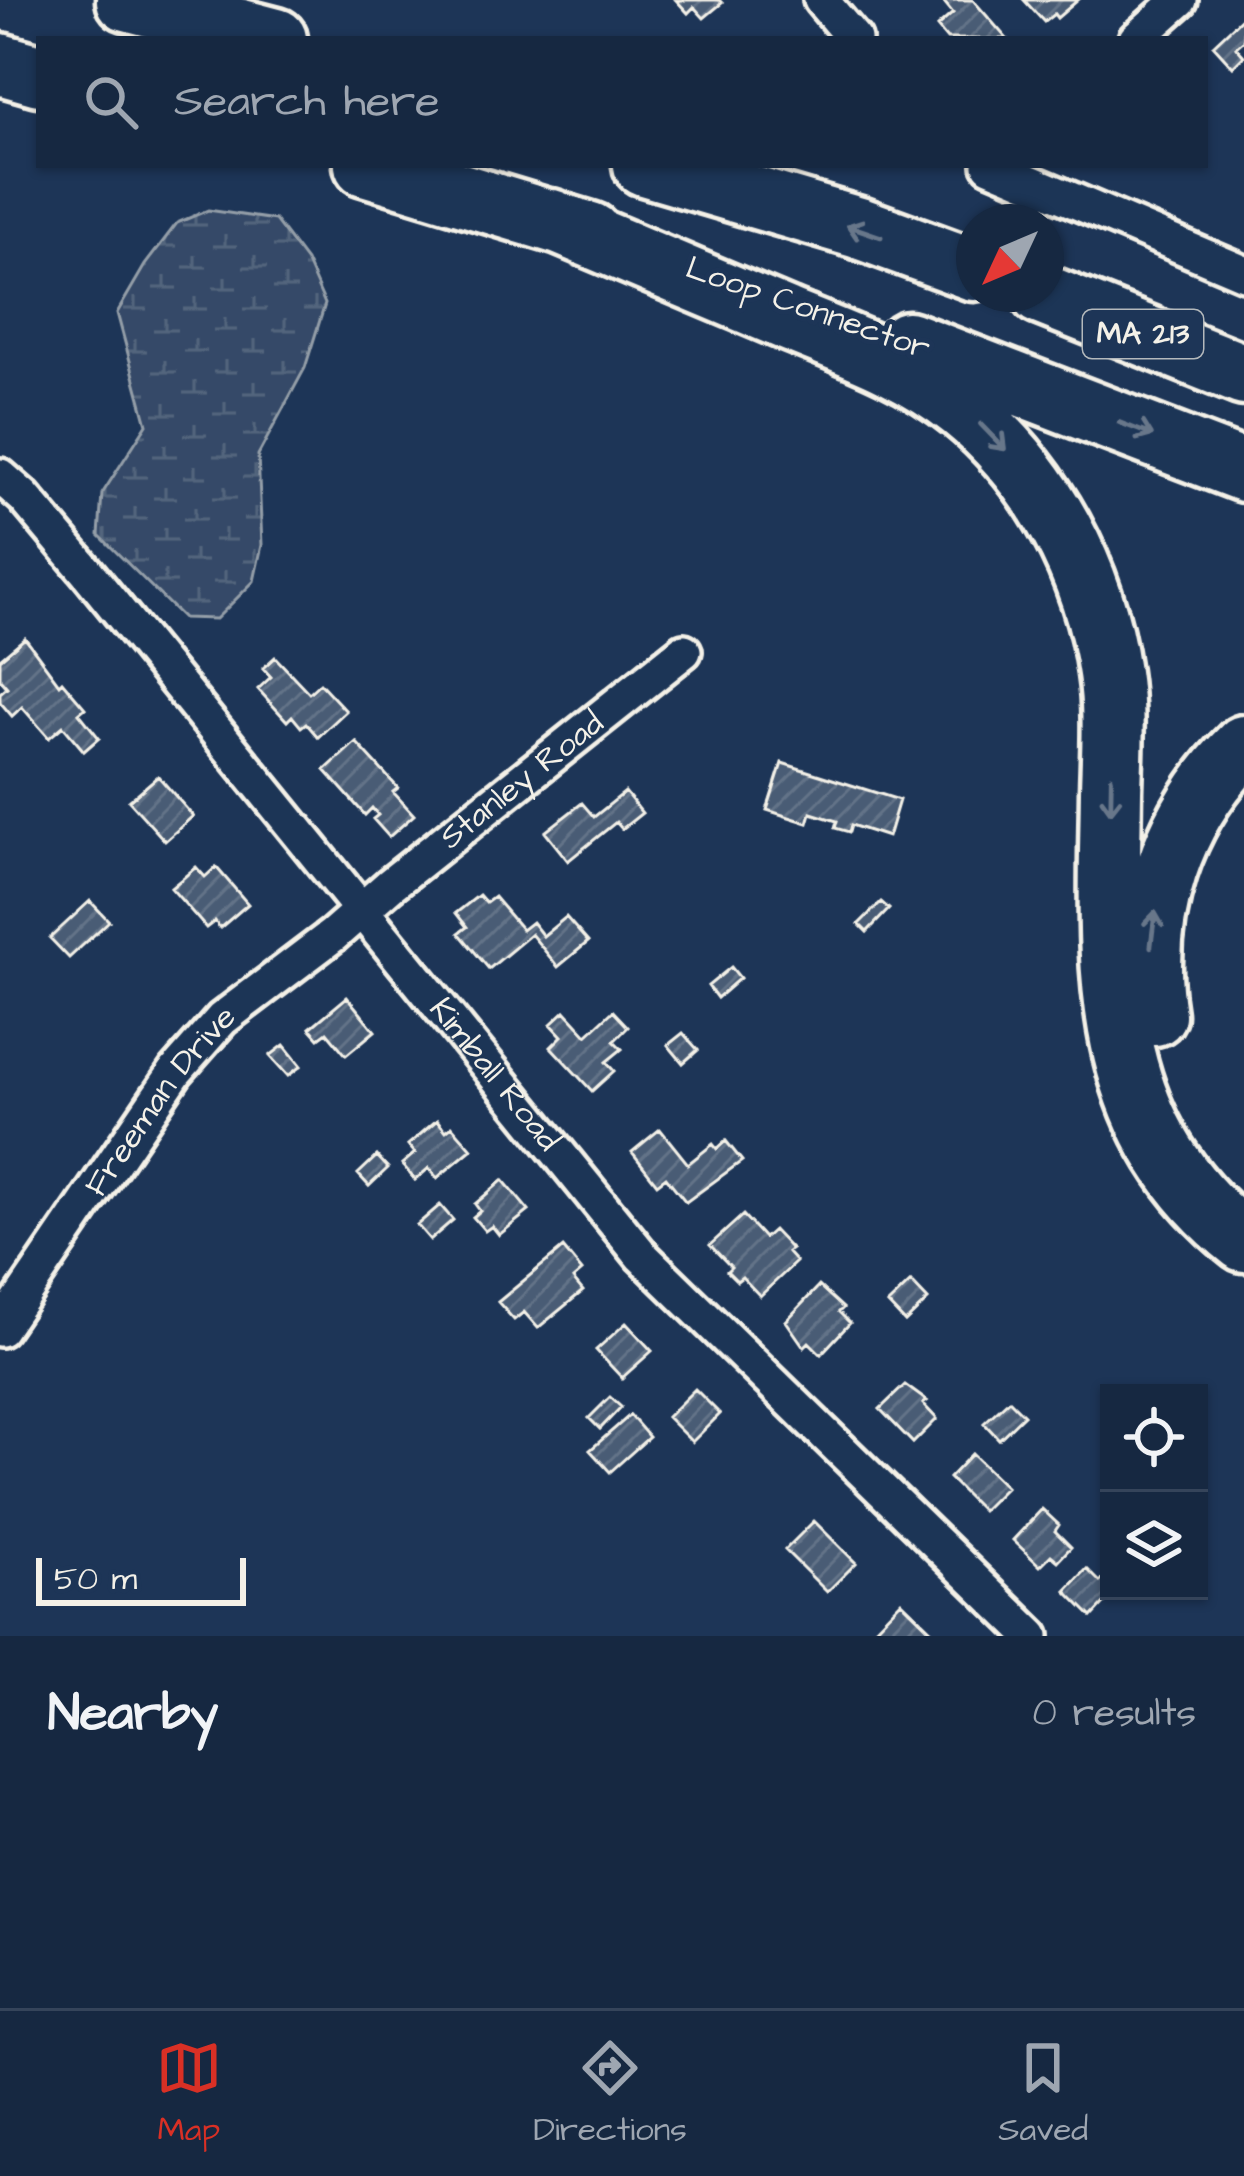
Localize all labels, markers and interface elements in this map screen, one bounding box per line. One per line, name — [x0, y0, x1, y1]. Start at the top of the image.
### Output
search box — [36, 36, 1208, 168]
icon: search — [78, 69, 144, 135]
text: Search here — [174, 71, 440, 133]
north arrow — [956, 204, 1064, 312]
one-way arrow — [846, 218, 884, 240]
street label: Loop Connector — [680, 245, 936, 371]
road number: MA 213 — [1083, 310, 1203, 358]
one-way arrow — [1117, 419, 1154, 441]
one-way arrow — [978, 422, 1006, 451]
street label: Stanley Road — [430, 701, 614, 860]
one-way arrow — [1100, 775, 1123, 814]
one-way arrow — [1142, 910, 1165, 949]
street label: Kimball Road — [418, 988, 571, 1161]
street label: Freeman Drive — [74, 994, 245, 1206]
map controls — [1100, 1384, 1208, 1600]
button: locate — [1100, 1384, 1208, 1492]
button: layers — [1100, 1492, 1208, 1600]
scale bar — [36, 1552, 246, 1605]
text: 50 m — [54, 1556, 137, 1602]
text: Nearby — [48, 1679, 218, 1750]
text: 0 results — [1032, 1687, 1196, 1741]
tab: Map — [156, 2035, 222, 2153]
tab: Directions — [533, 2035, 687, 2153]
tab: Saved — [998, 2035, 1088, 2153]

